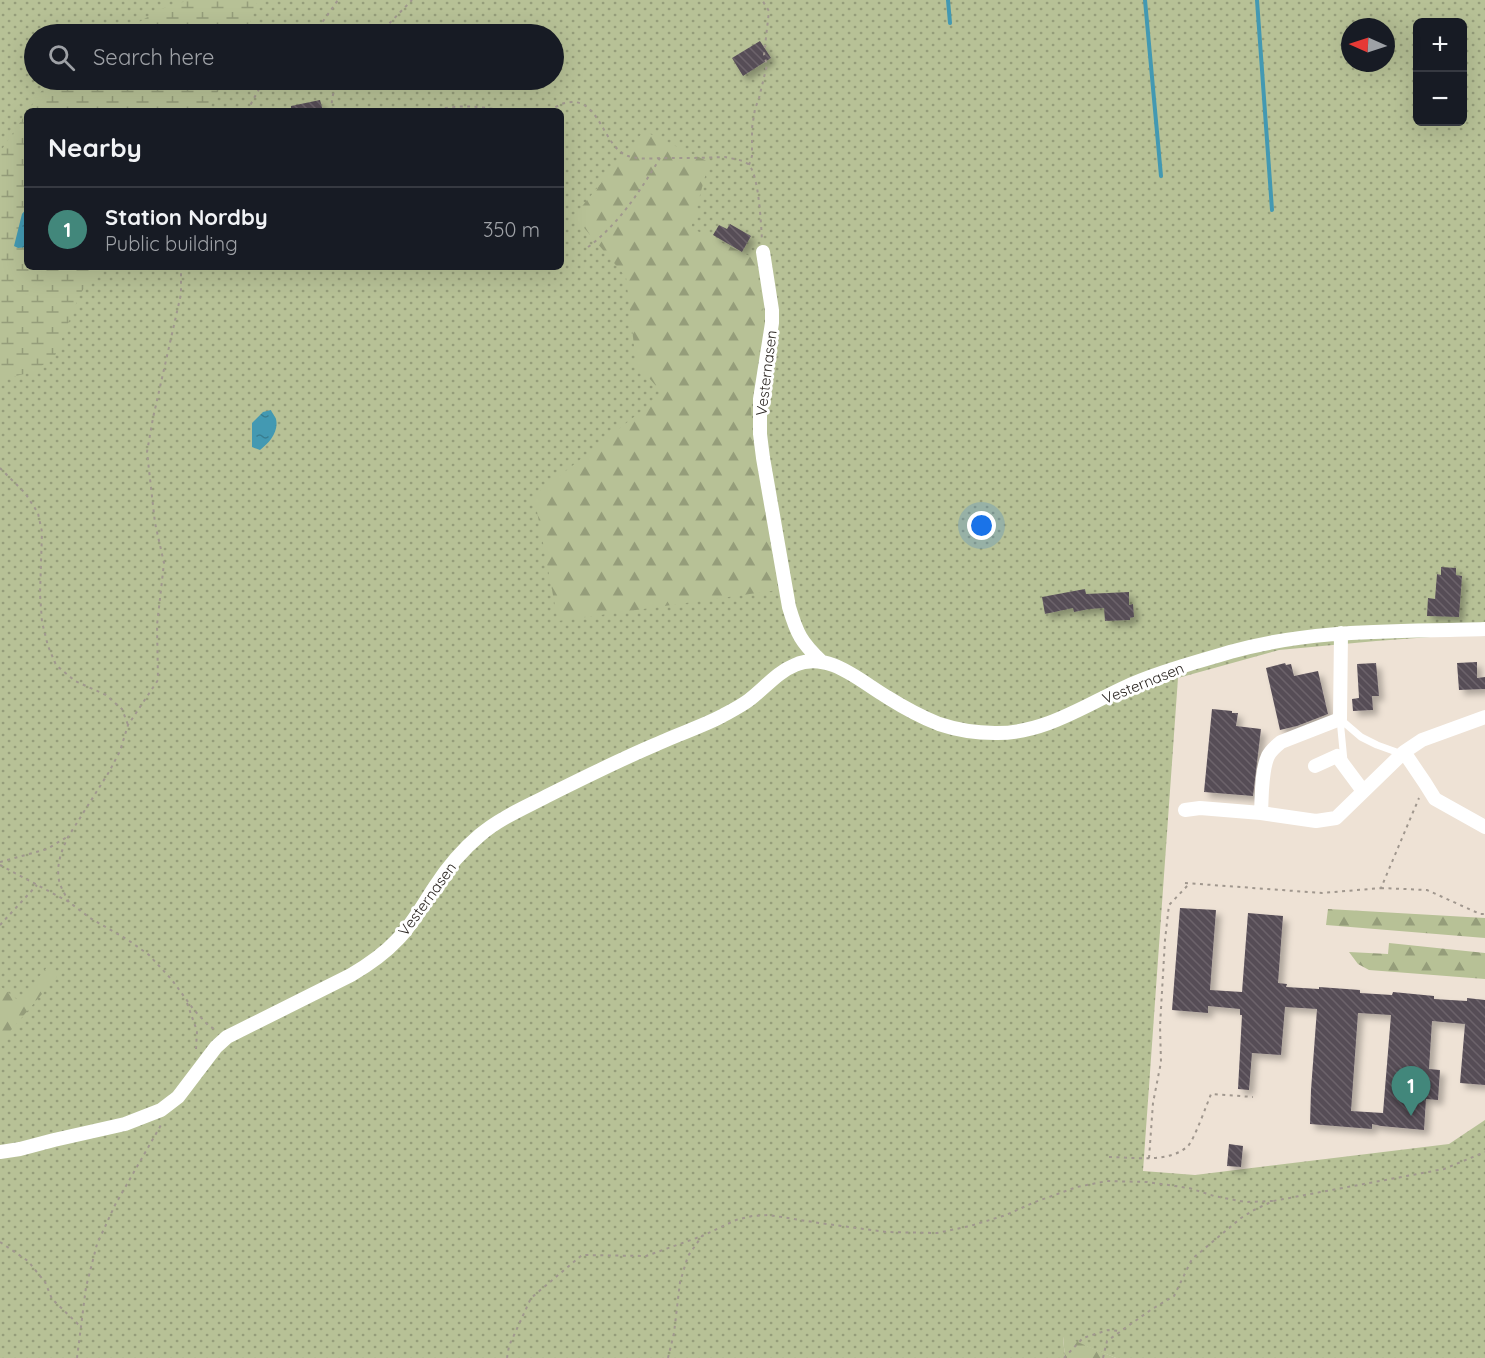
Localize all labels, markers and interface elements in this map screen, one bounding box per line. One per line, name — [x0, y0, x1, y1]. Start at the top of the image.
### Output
north arrow — [1341, 18, 1395, 72]
map controls — [1413, 18, 1467, 126]
button: + — [1413, 18, 1467, 72]
search box — [24, 24, 564, 90]
icon: search — [45, 41, 78, 74]
text: Search here — [93, 43, 214, 71]
button: − — [1413, 72, 1467, 126]
text: Nearby — [48, 131, 142, 164]
text: Station Nordby — [105, 203, 268, 231]
text: 1 — [64, 217, 71, 242]
text: 350 m — [483, 217, 540, 242]
text: Public building — [105, 231, 238, 256]
street label: Vesternasen — [751, 329, 781, 417]
your location — [967, 511, 996, 540]
street label: Vesternasen — [1099, 658, 1187, 708]
street label: Vesternasen — [394, 858, 460, 940]
pin: 1 — [1392, 1066, 1430, 1116]

